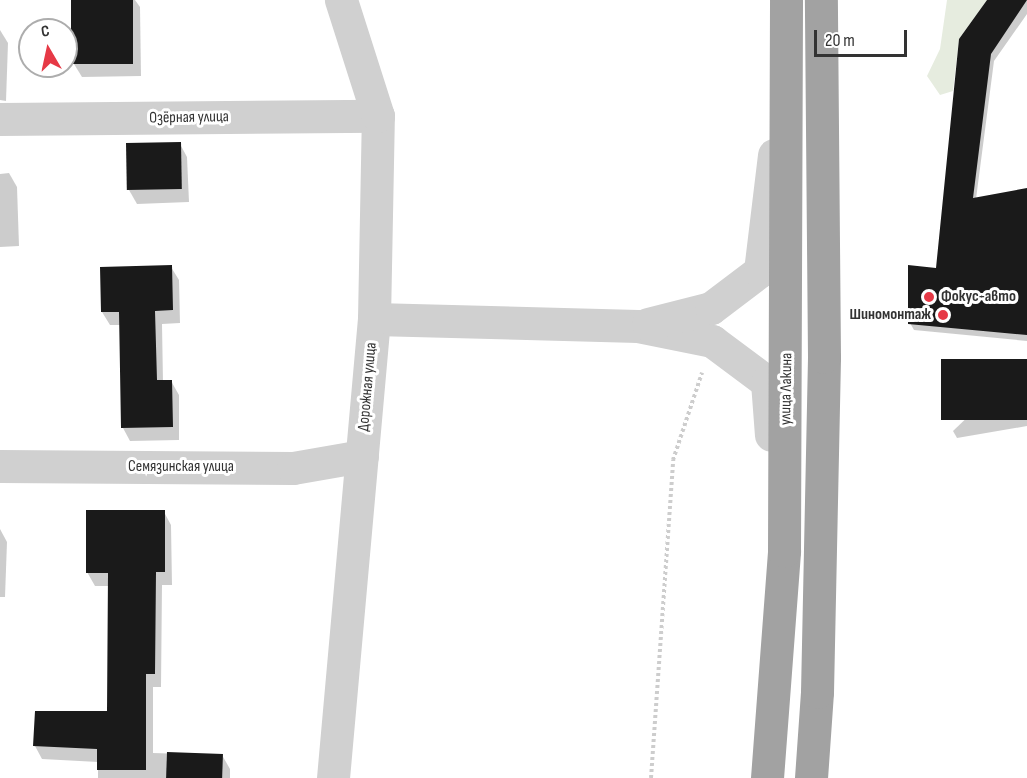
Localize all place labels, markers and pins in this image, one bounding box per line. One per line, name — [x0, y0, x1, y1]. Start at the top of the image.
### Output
place label: Фокус-авто — [941, 287, 1016, 307]
marker: Фокус-авто — [922, 290, 936, 304]
place label: Шиномонтаж — [850, 305, 931, 325]
marker: Шиномонтаж — [936, 308, 950, 322]

